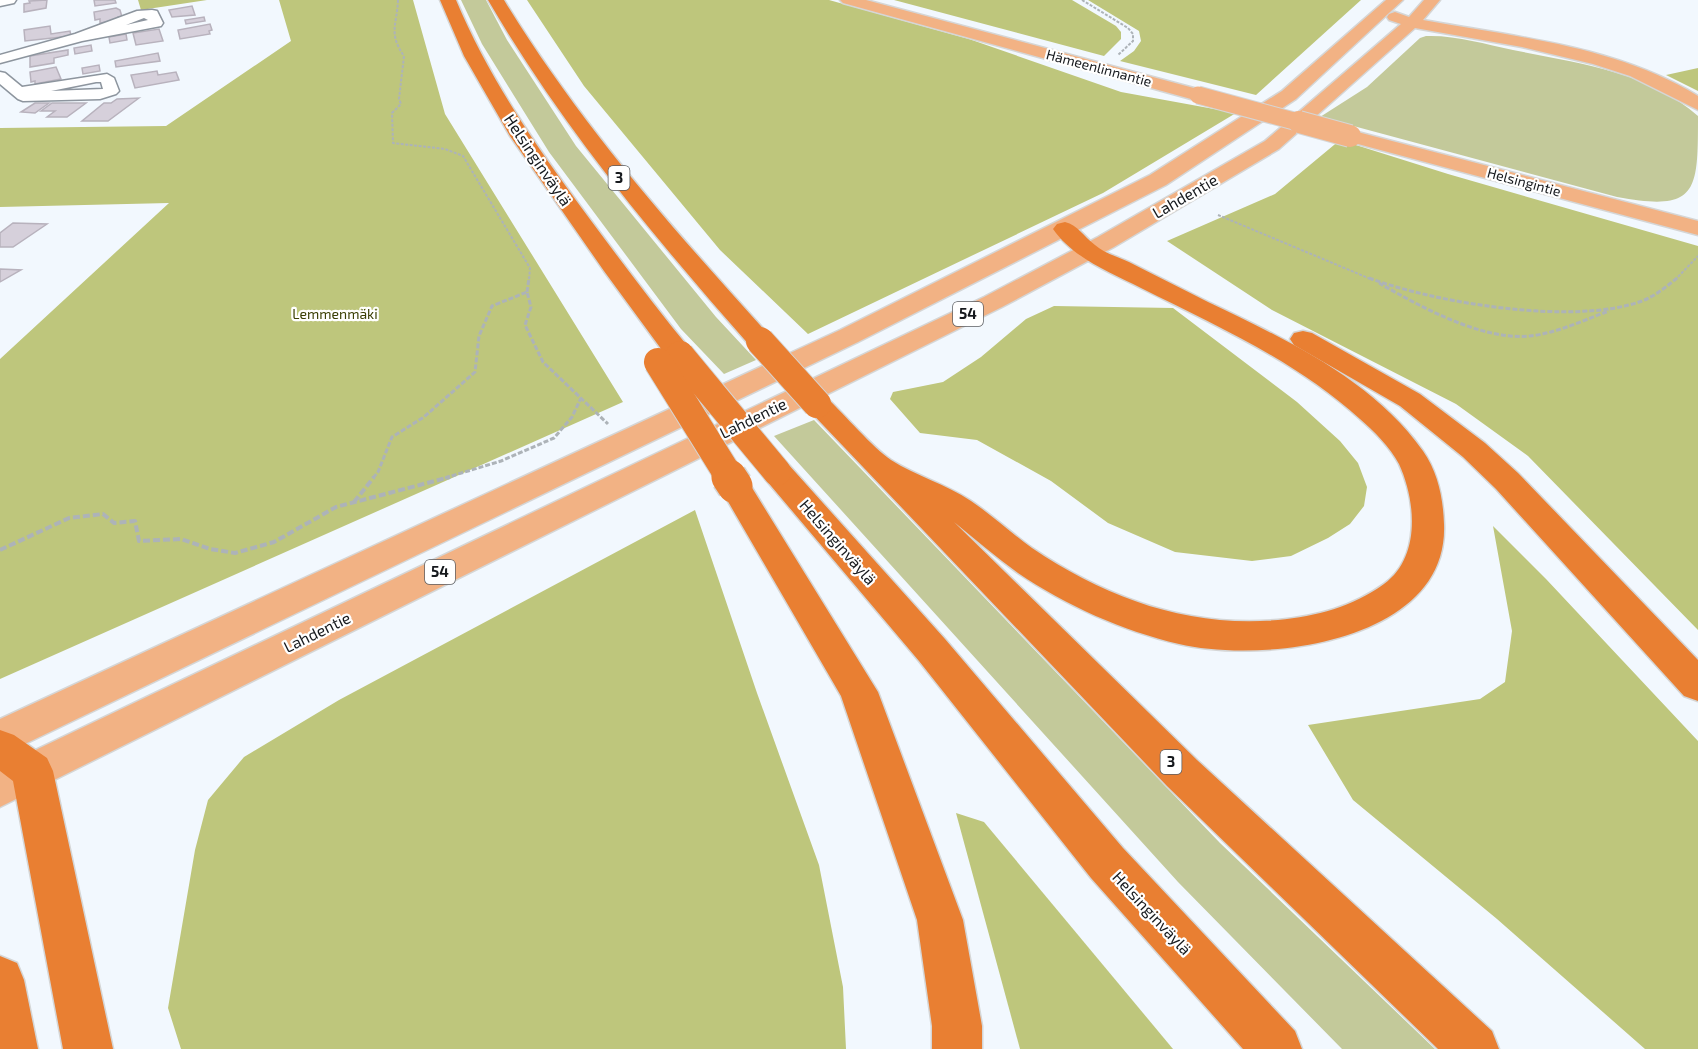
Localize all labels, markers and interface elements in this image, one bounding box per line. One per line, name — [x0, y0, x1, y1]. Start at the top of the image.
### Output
street label: Hämeenlinnantie — [1045, 45, 1154, 90]
street label: Helsinginväylä — [501, 110, 576, 209]
street label: Helsingintie — [1485, 164, 1563, 199]
road number: 3 — [608, 166, 630, 190]
street label: Lahdentie — [1149, 169, 1221, 222]
road number: 54 — [953, 302, 983, 326]
park label: Lemmenmäki — [292, 305, 378, 322]
street label: Lahdentie — [716, 393, 789, 442]
street label: Helsinginväylä — [796, 495, 881, 588]
road number: 54 — [425, 560, 455, 584]
street label: Lahdentie — [280, 607, 353, 656]
road number: 3 — [1160, 750, 1182, 774]
street label: Helsinginväylä — [1109, 867, 1196, 958]

